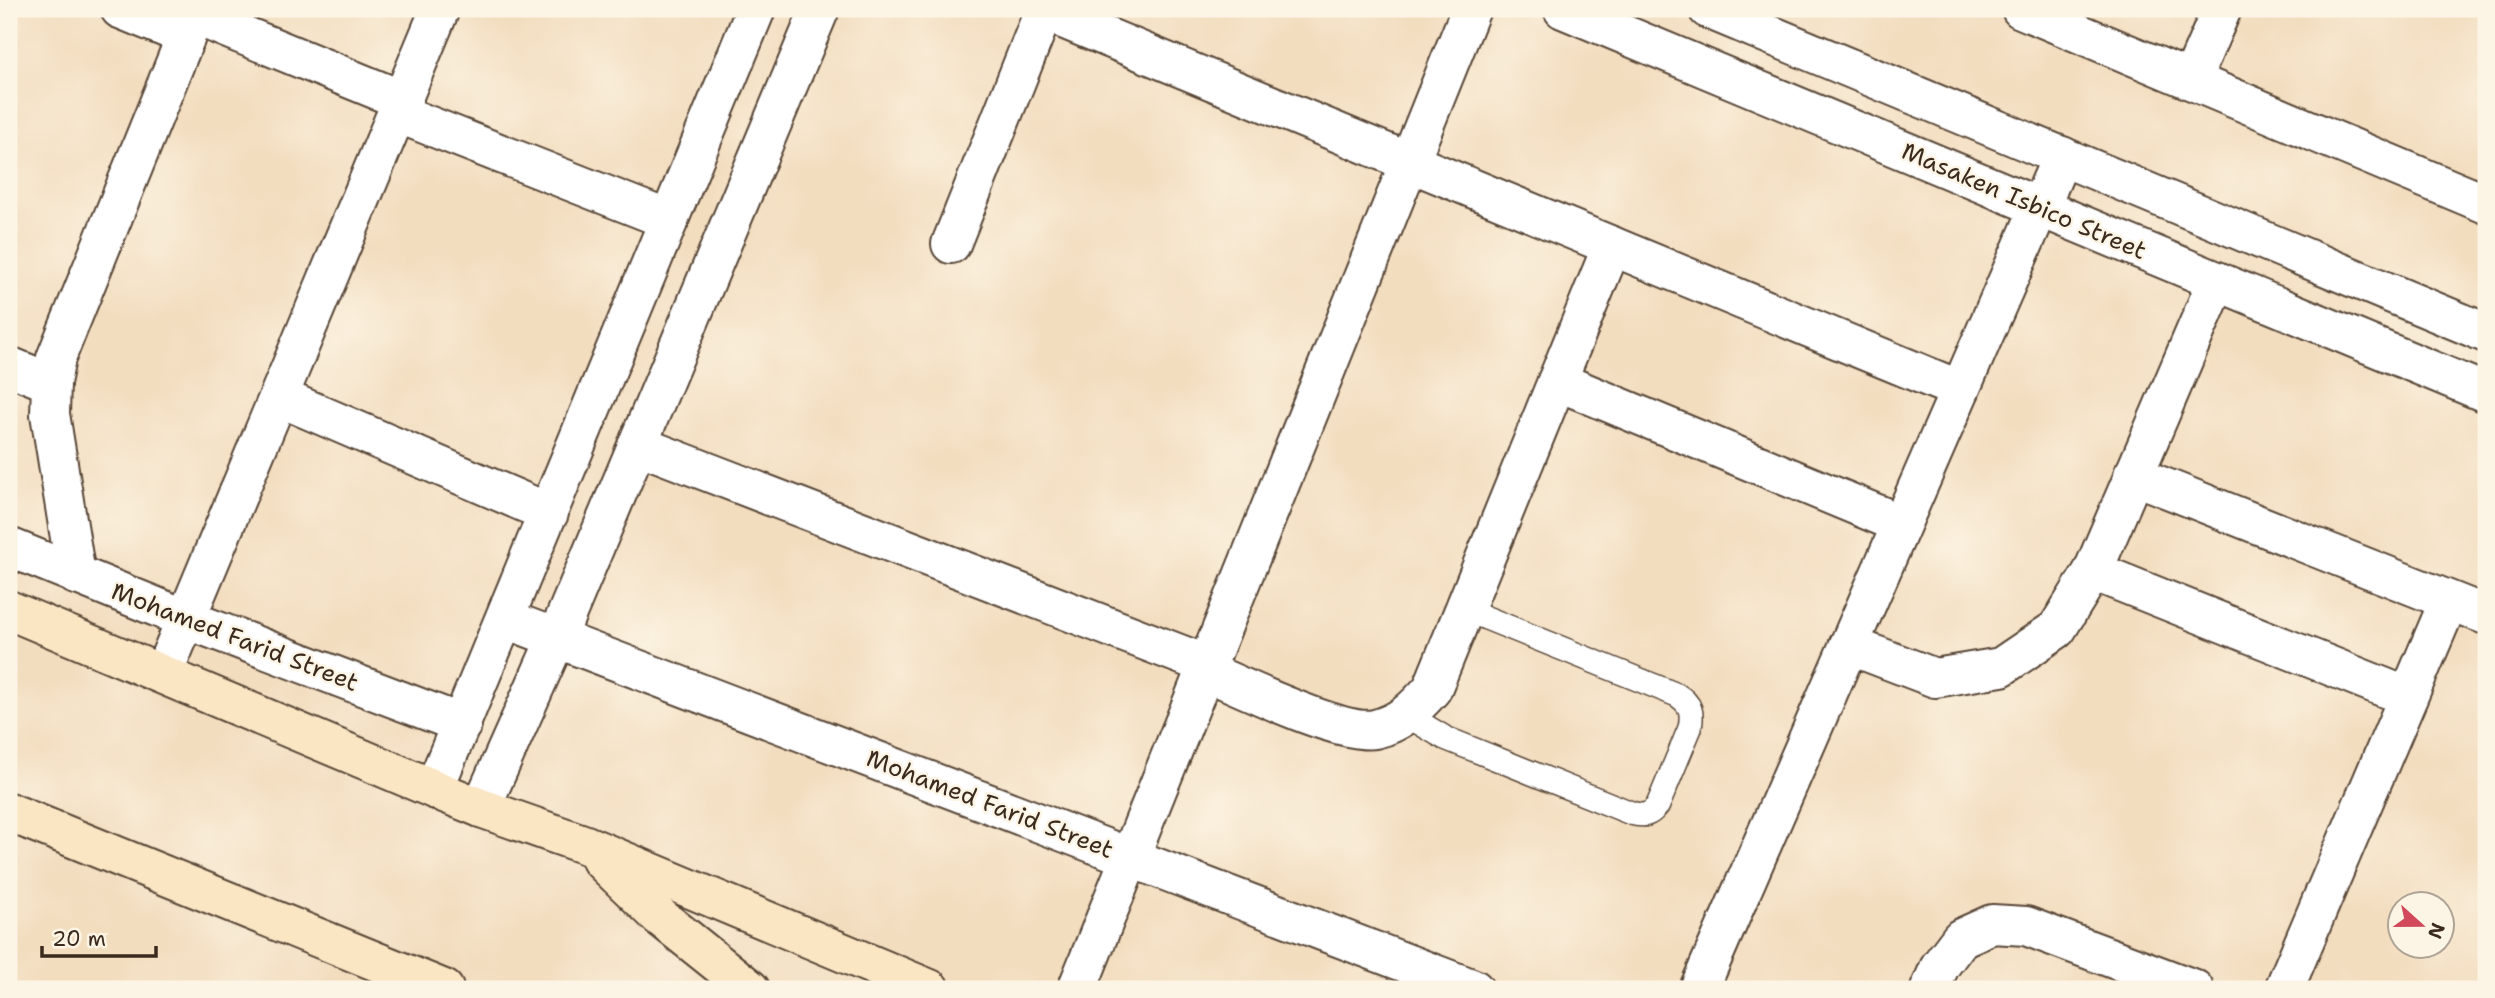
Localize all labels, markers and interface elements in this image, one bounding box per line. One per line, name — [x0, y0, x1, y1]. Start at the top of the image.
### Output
street label: Masaken Isbico Street — [1897, 135, 2151, 267]
street label: Mohamed Farid Street — [107, 575, 363, 699]
street label: Mohamed Farid Street — [862, 742, 1118, 866]
north arrow — [2386, 890, 2456, 960]
scale bar — [42, 914, 156, 958]
text: N — [2422, 919, 2451, 942]
text: 20 m — [52, 925, 106, 953]

